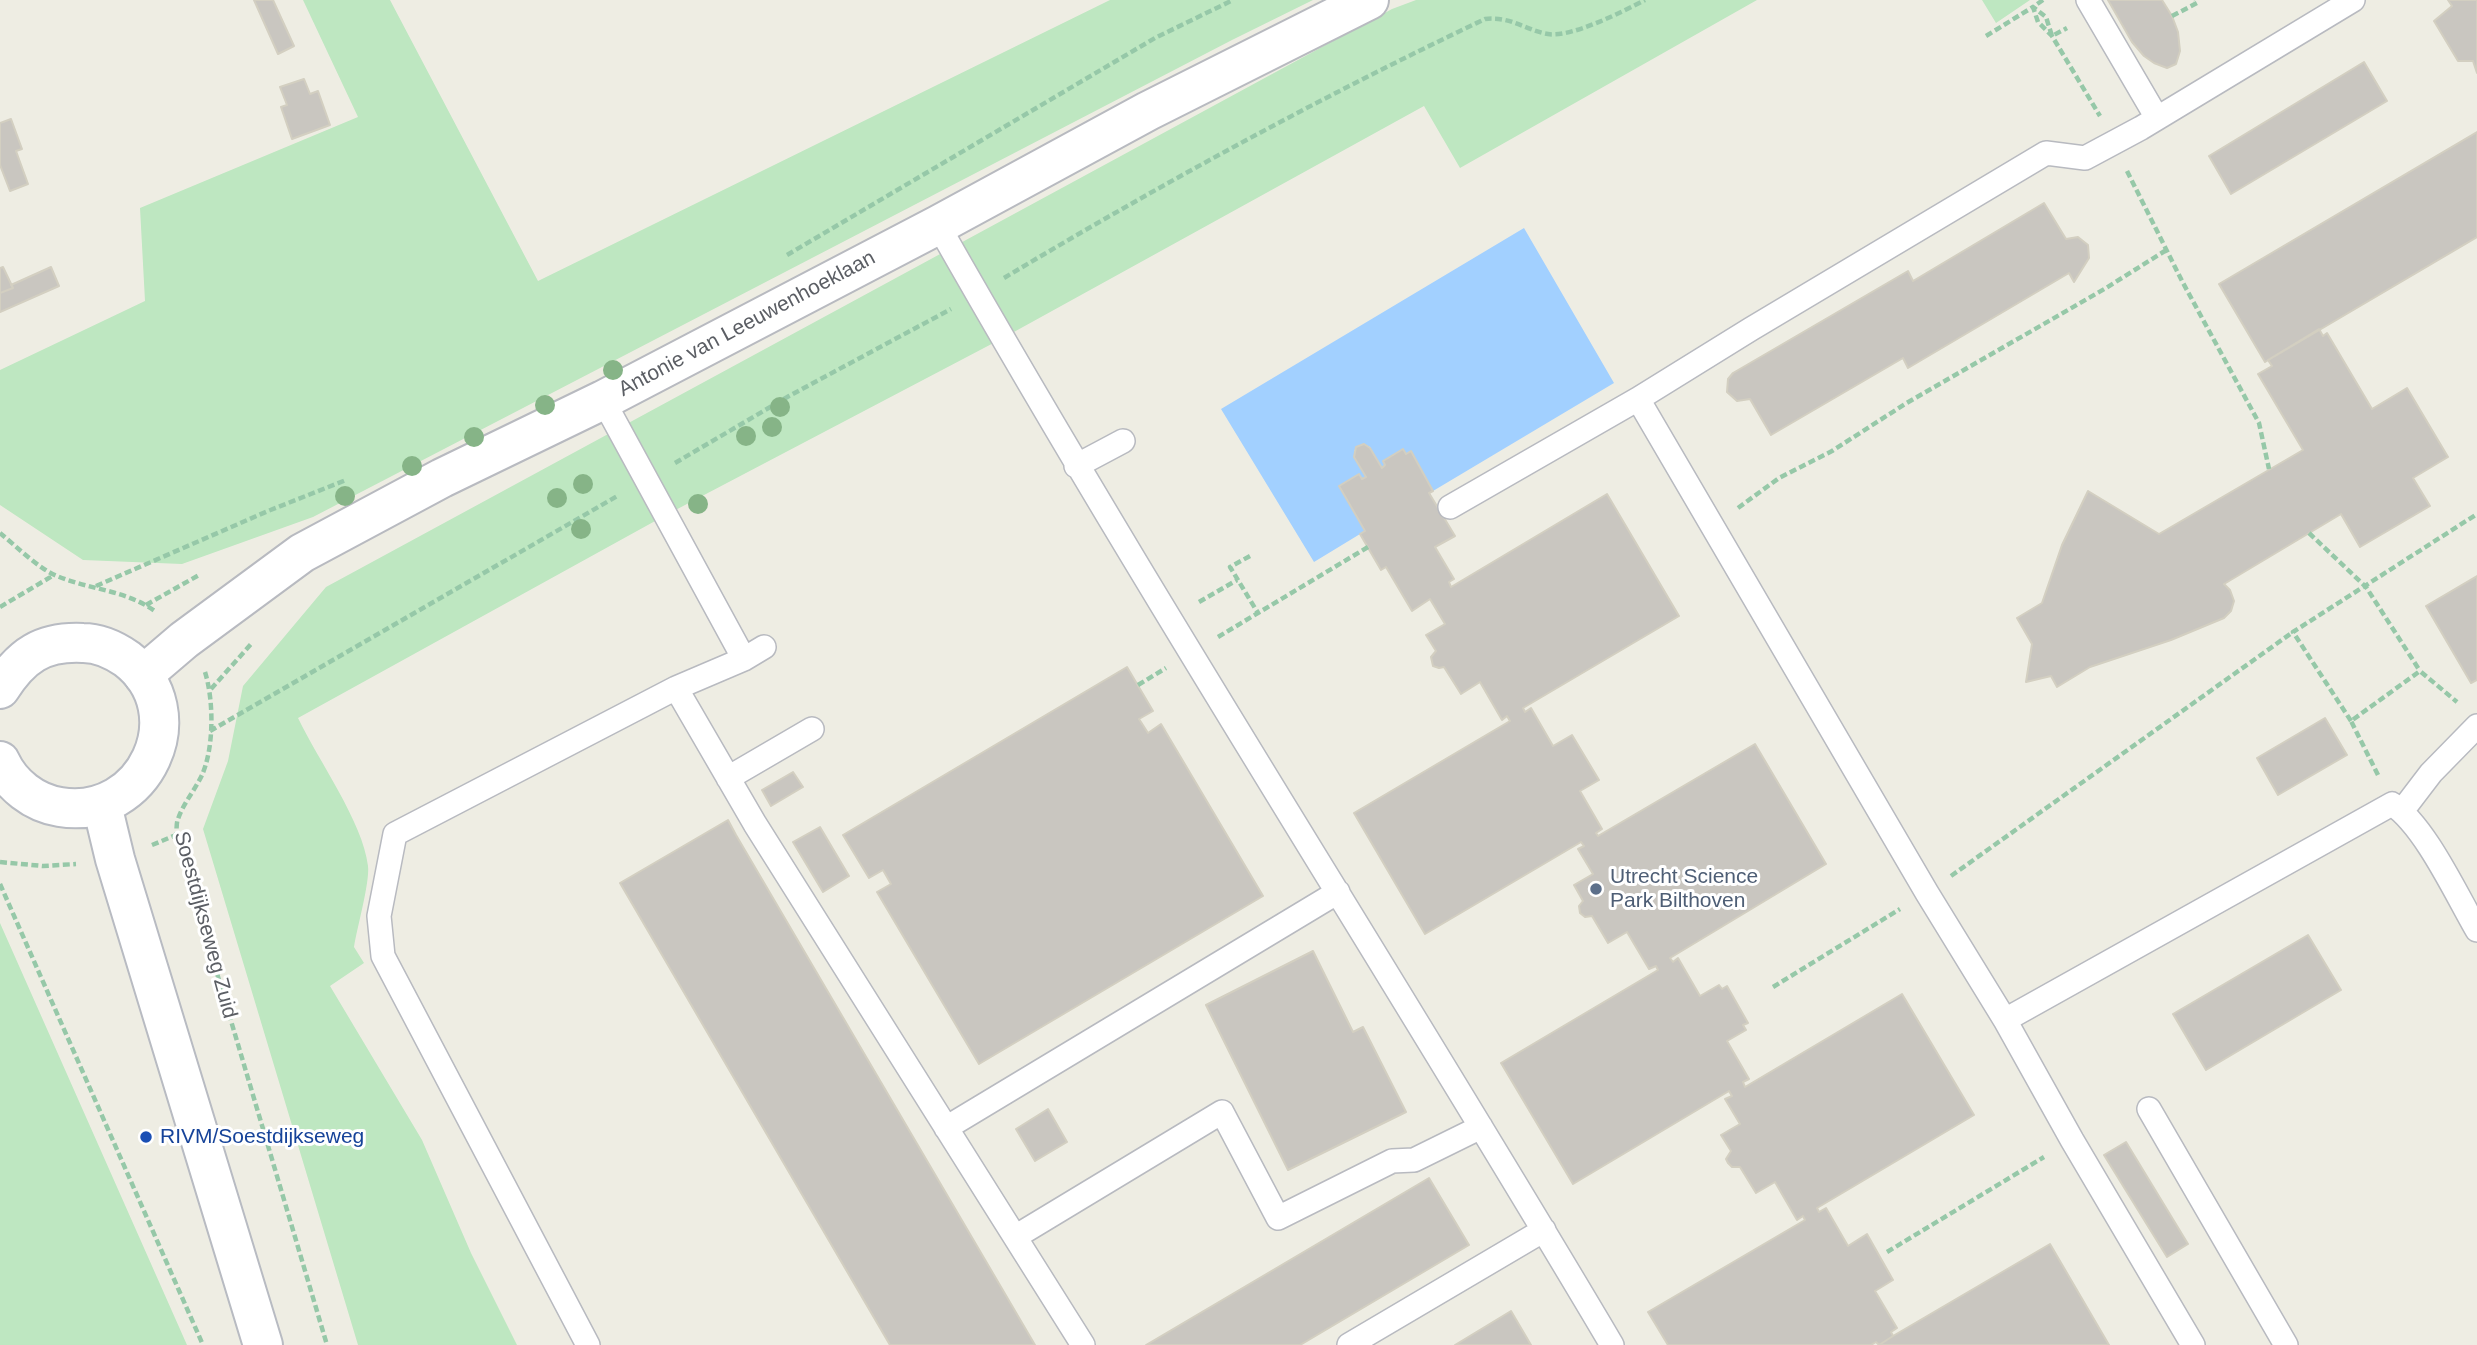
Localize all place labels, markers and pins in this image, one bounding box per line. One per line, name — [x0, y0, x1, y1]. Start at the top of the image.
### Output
place label: Utrecht Science Park Bilthoven — [1610, 864, 1758, 914]
marker: Utrecht Science Park Bilthoven — [1588, 881, 1604, 897]
place label: RIVM/Soestdijkseweg — [160, 1124, 364, 1150]
marker: RIVM/Soestdijkseweg — [138, 1129, 154, 1145]

